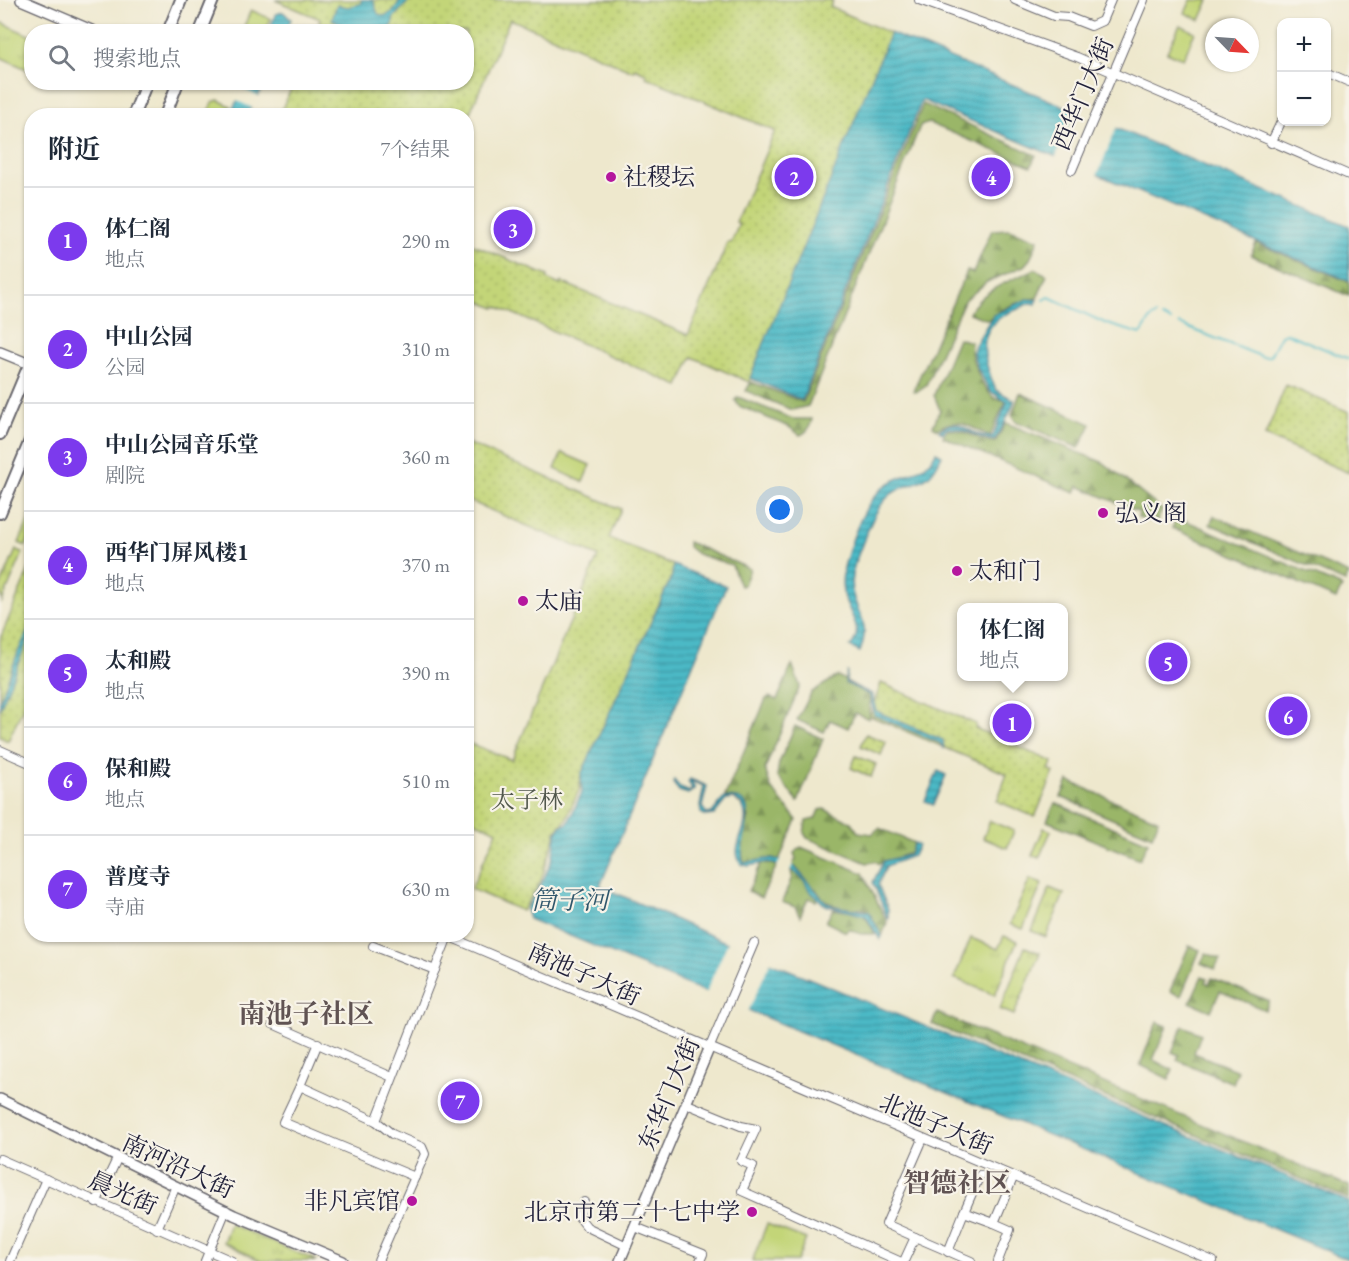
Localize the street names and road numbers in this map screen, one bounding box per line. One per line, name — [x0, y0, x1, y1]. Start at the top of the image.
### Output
street label: 西华门大街 — [1045, 33, 1120, 155]
street label: 南池子大街 — [523, 935, 645, 1012]
street label: 东华门大街 — [631, 1033, 706, 1155]
street label: 北池子大街 — [875, 1086, 997, 1161]
street label: 南河沿大街 — [117, 1126, 239, 1205]
street label: 晨光街 — [84, 1164, 162, 1221]

